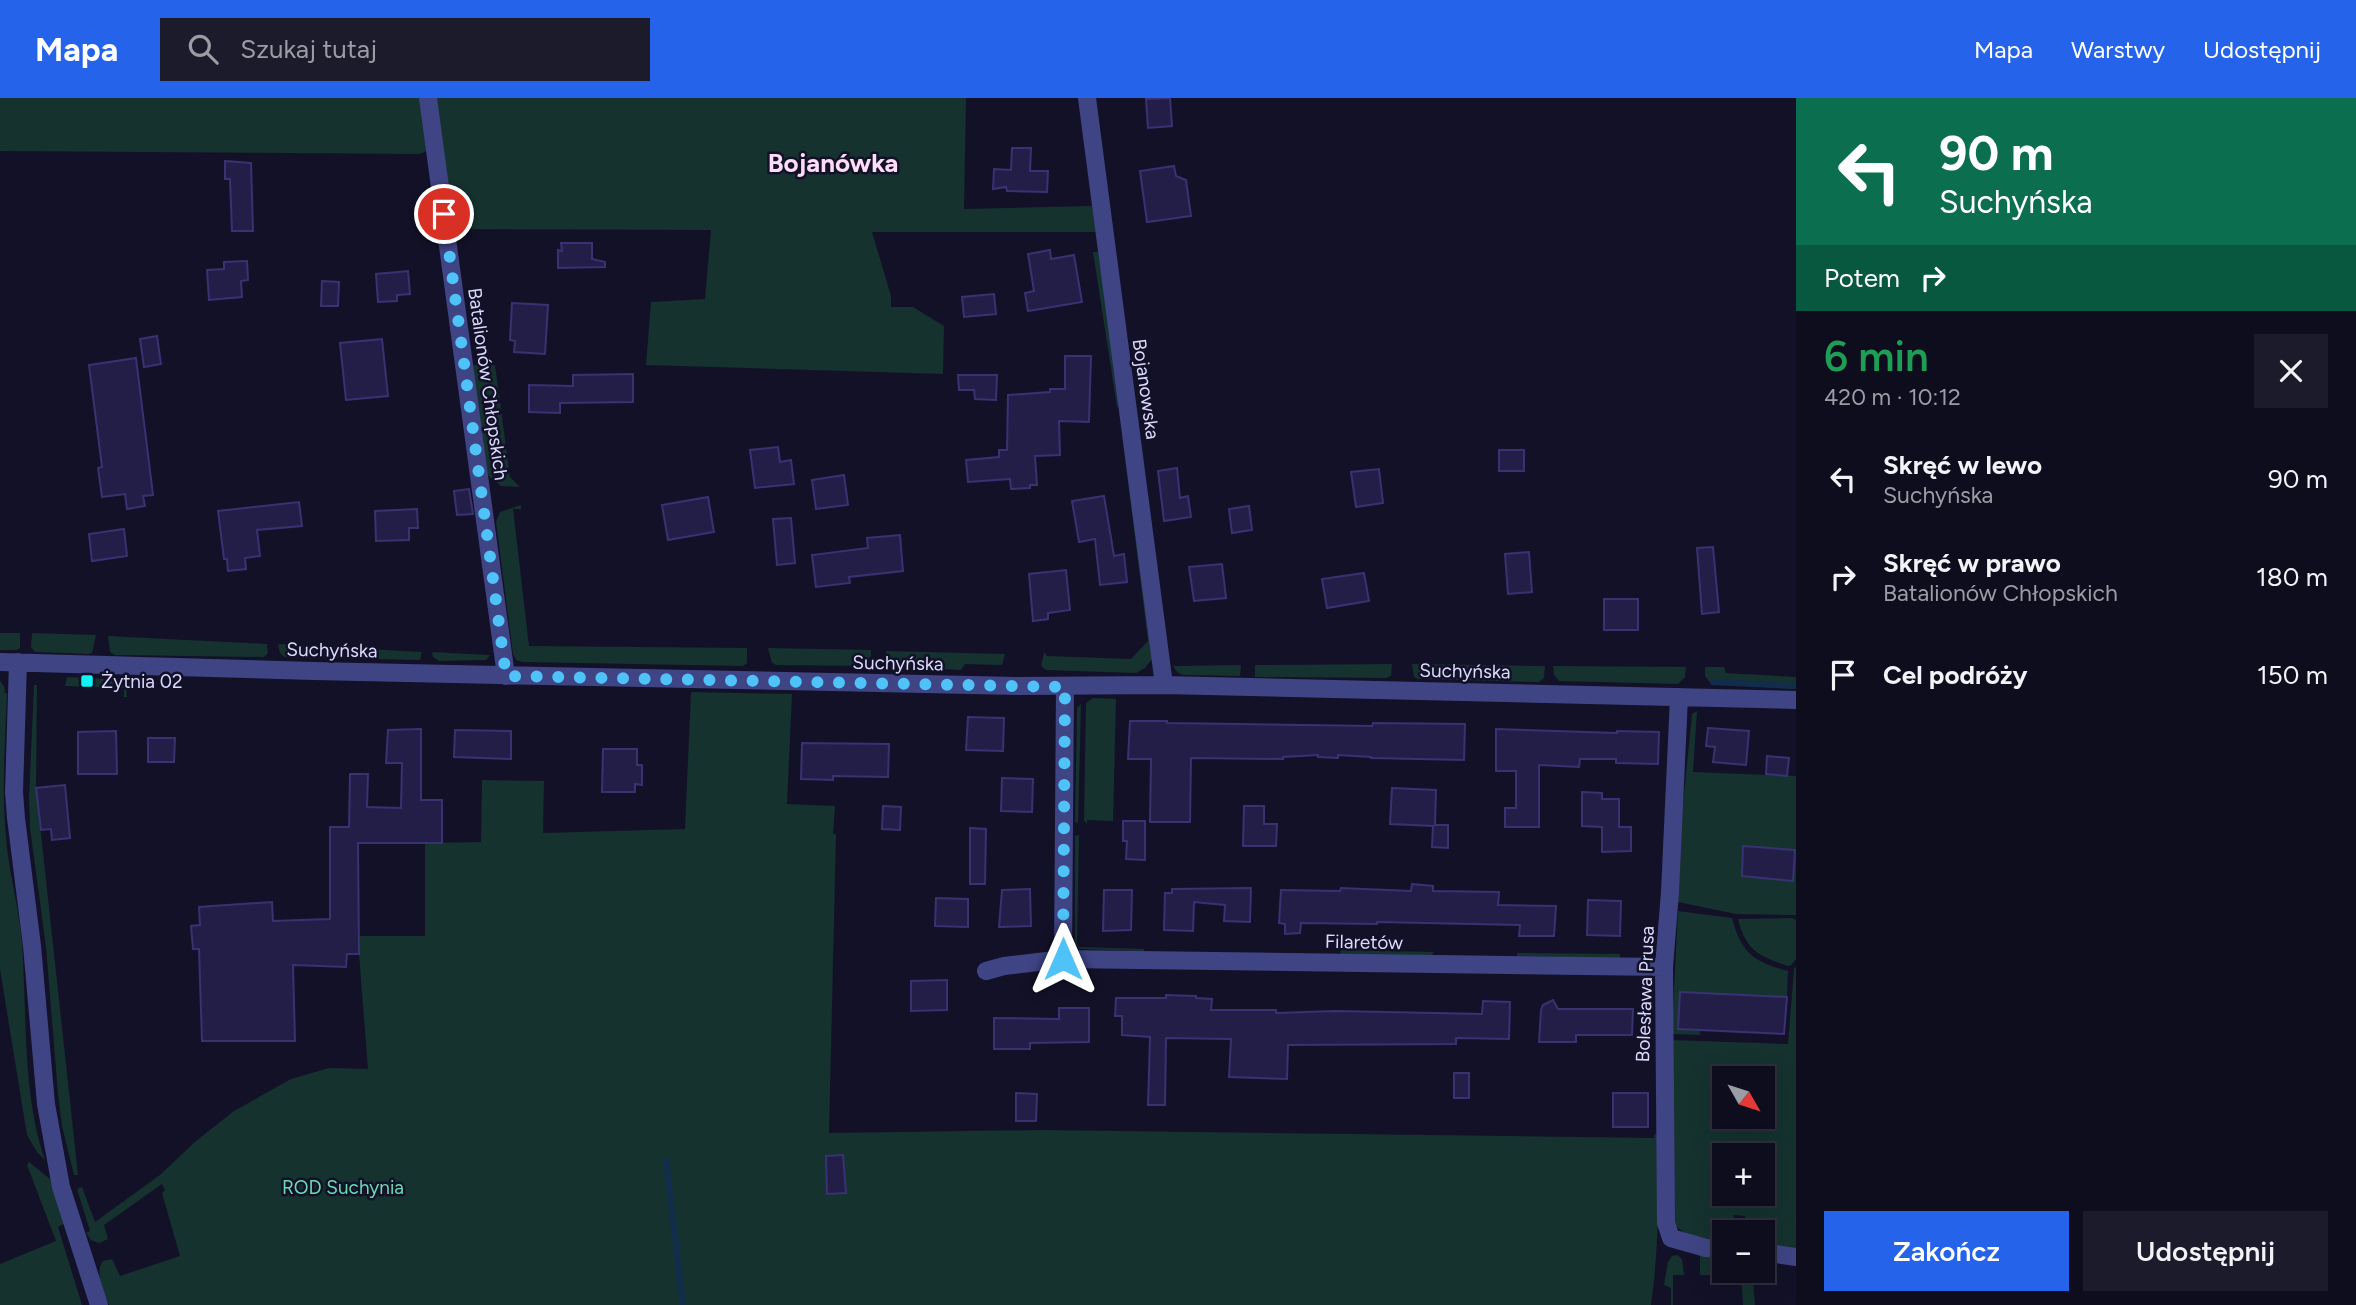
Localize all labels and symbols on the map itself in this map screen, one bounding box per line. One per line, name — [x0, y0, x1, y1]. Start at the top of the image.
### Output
district label: Bojanówka — [768, 147, 898, 179]
pin — [414, 184, 474, 244]
street label: Batalionów Chłopskich — [463, 286, 513, 482]
street label: Bojanowska — [1128, 337, 1164, 441]
street label: Suchyńska — [286, 638, 378, 662]
street label: Suchyńska — [852, 651, 944, 675]
street label: Suchyńska — [1419, 659, 1511, 683]
place label: Żytnia 02 — [101, 670, 183, 693]
marker: Żytnia 02 — [79, 673, 95, 689]
position arrow — [1026, 922, 1100, 996]
street label: Bolesława Prusa — [1631, 925, 1659, 1063]
street label: Filaretów — [1325, 930, 1403, 954]
north arrow — [1712, 1066, 1774, 1129]
park label: ROD Suchynia — [282, 1176, 404, 1199]

